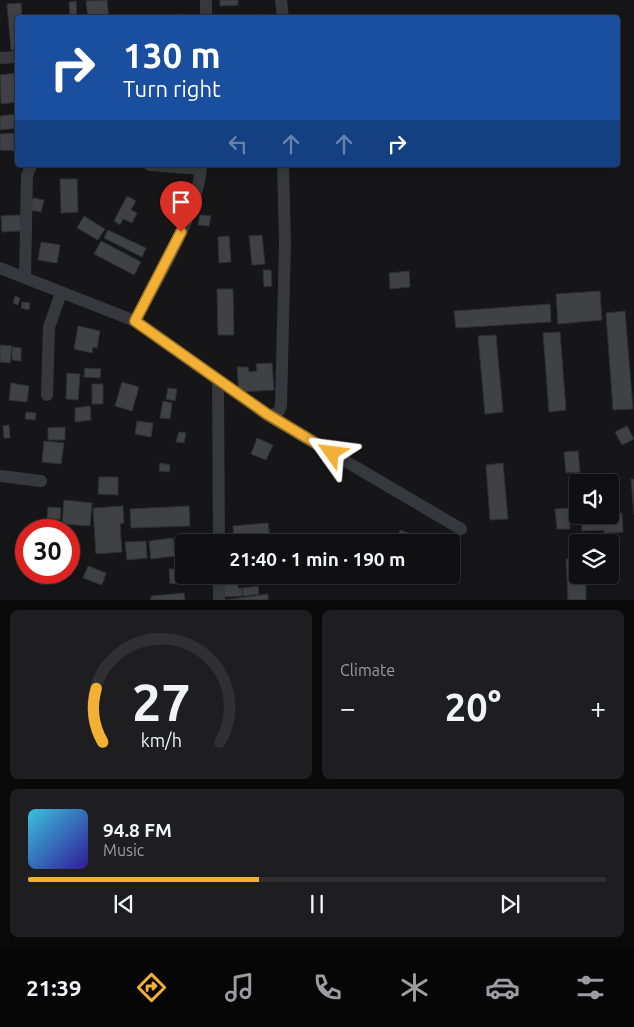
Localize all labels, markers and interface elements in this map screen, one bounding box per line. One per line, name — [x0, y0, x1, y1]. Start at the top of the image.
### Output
icon: right — [40, 35, 105, 100]
text: 130 m — [123, 35, 221, 75]
text: Turn right — [123, 76, 221, 101]
icon: left — [224, 130, 252, 158]
icon: ahead — [277, 130, 305, 158]
icon: ahead — [330, 130, 358, 158]
icon: right — [383, 130, 411, 158]
pin — [160, 181, 202, 232]
icon: arrive — [167, 188, 195, 216]
position arrow — [305, 426, 357, 478]
map controls — [569, 474, 619, 584]
button: sound — [569, 474, 619, 524]
speed limit sign: 30 — [15, 519, 80, 584]
button: layers — [569, 534, 619, 584]
text: 21:40 · 1 min · 190 m — [230, 548, 405, 570]
text: Climate — [340, 661, 395, 679]
text: 27 — [132, 673, 190, 731]
text: 20° — [445, 686, 501, 728]
text: − — [340, 692, 356, 723]
text: + — [590, 692, 606, 723]
text: km/h — [140, 730, 182, 750]
text: 94.8 FM — [103, 819, 172, 841]
text: Music — [103, 841, 144, 859]
icon: previous — [110, 890, 138, 918]
icon: pause — [303, 890, 331, 918]
icon: next — [496, 890, 524, 918]
icon: directions — [134, 970, 169, 1005]
icon: music — [222, 970, 257, 1005]
icon: phone — [310, 970, 345, 1005]
icon: climate — [397, 970, 432, 1005]
icon: car — [485, 970, 520, 1005]
icon: filters — [573, 970, 608, 1005]
text: 21:39 — [26, 975, 81, 1000]

